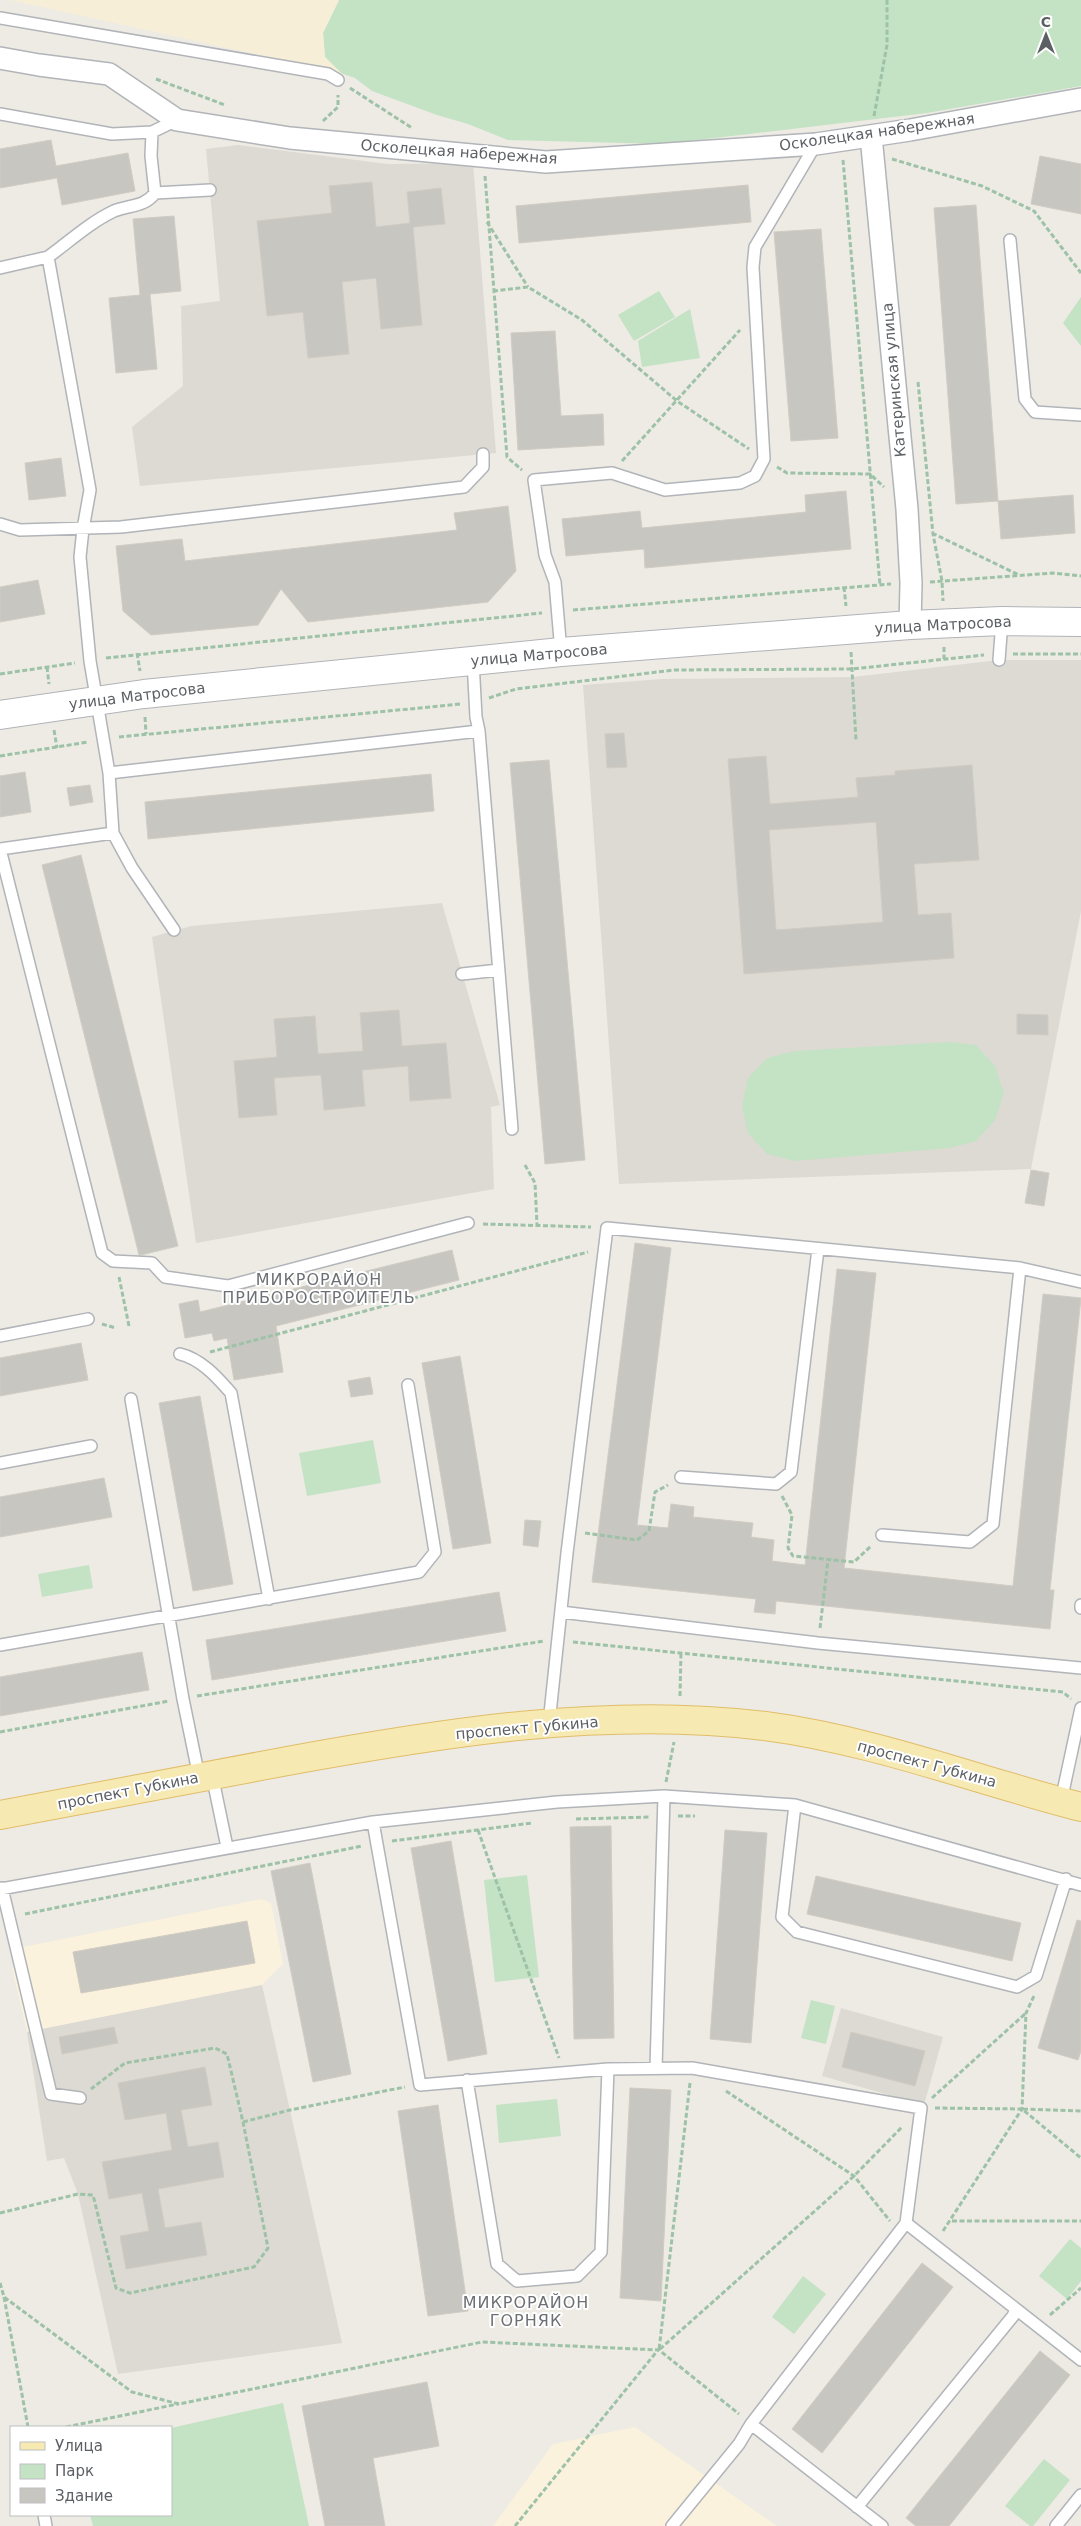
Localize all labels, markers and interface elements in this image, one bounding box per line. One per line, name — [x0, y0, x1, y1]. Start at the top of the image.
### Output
north arrow — [1021, 10, 1071, 60]
text: С — [1041, 14, 1051, 30]
street label: Осколецкая набережная — [778, 109, 976, 155]
street label: Осколецкая набережная — [360, 136, 558, 168]
street label: Катеринская улица — [878, 302, 910, 458]
street label: улица Матросова — [874, 612, 1012, 638]
street label: улица Матросова — [470, 640, 608, 670]
street label: улица Матросова — [68, 679, 206, 713]
district label: МИКРОРАЙОН ПРИБОРОСТРОИТЕЛЬ — [222, 1270, 416, 1307]
street label: проспект Губкина — [455, 1713, 599, 1743]
street label: проспект Губкина — [855, 1737, 999, 1791]
street label: проспект Губкина — [56, 1768, 200, 1814]
district label: МИКРОРАЙОН ГОРНЯК — [463, 2293, 589, 2330]
legend — [10, 2426, 172, 2516]
text: Улица — [55, 2437, 103, 2455]
text: Парк — [55, 2462, 94, 2480]
text: Здание — [55, 2487, 113, 2505]

